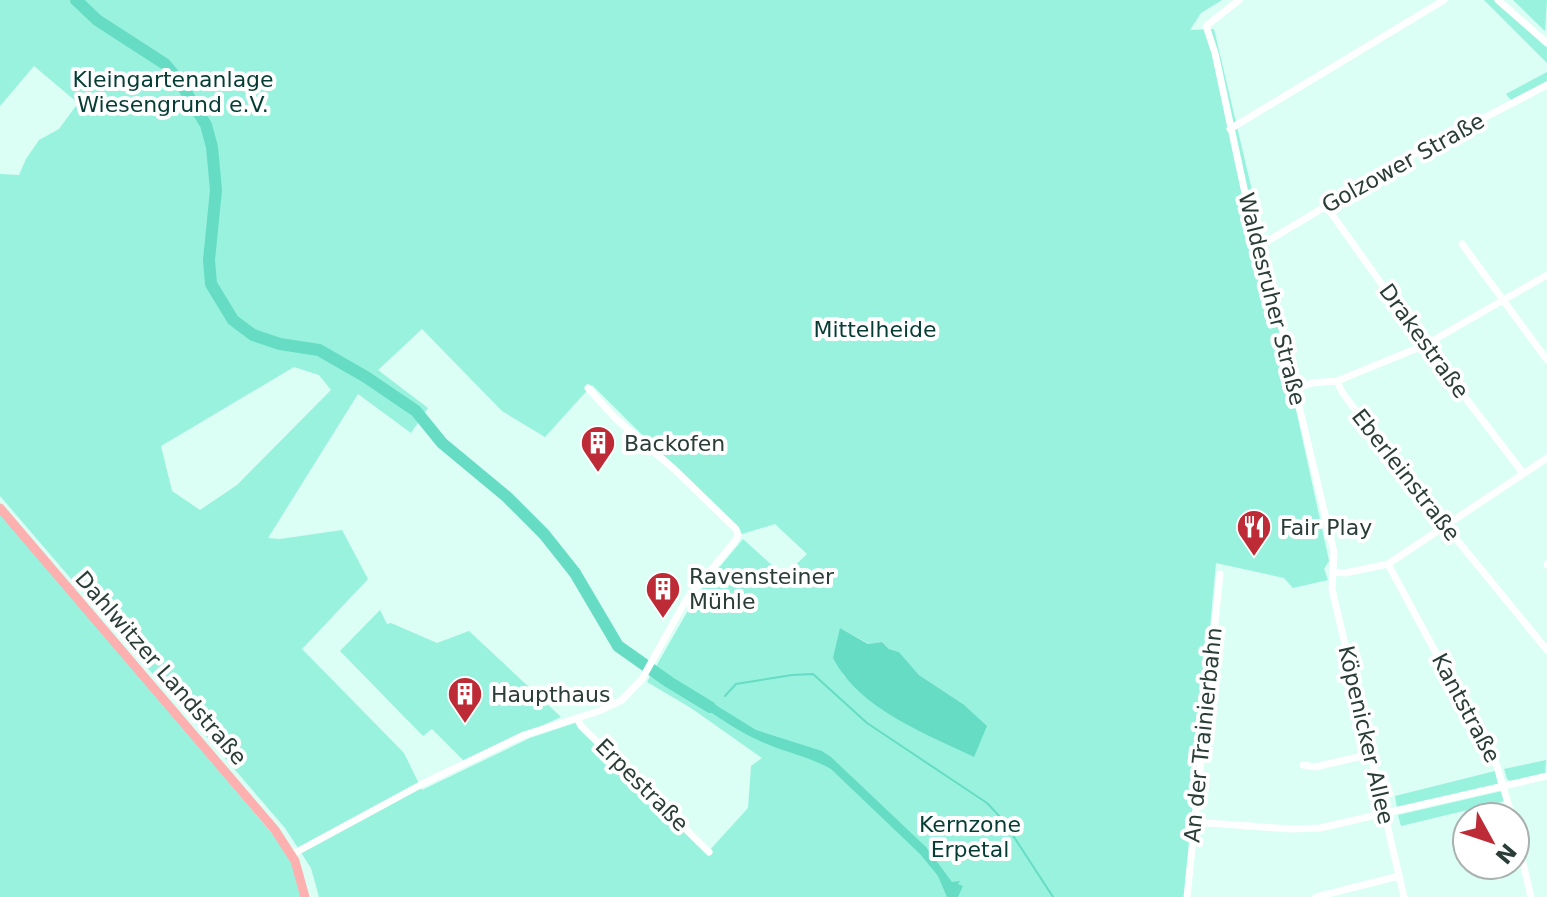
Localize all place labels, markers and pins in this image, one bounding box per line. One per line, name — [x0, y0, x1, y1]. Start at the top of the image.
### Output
building icon: Backofen — [579, 424, 617, 474]
place label: Backofen — [624, 431, 725, 456]
restaurant icon: Fair Play — [1235, 508, 1273, 558]
place label: Fair Play — [1280, 515, 1372, 540]
place label: Ravensteiner Mühle — [689, 564, 835, 614]
building icon: Ravensteiner Mühle — [644, 570, 682, 620]
building icon: Haupthaus — [446, 675, 484, 725]
place label: Haupthaus — [491, 682, 610, 707]

